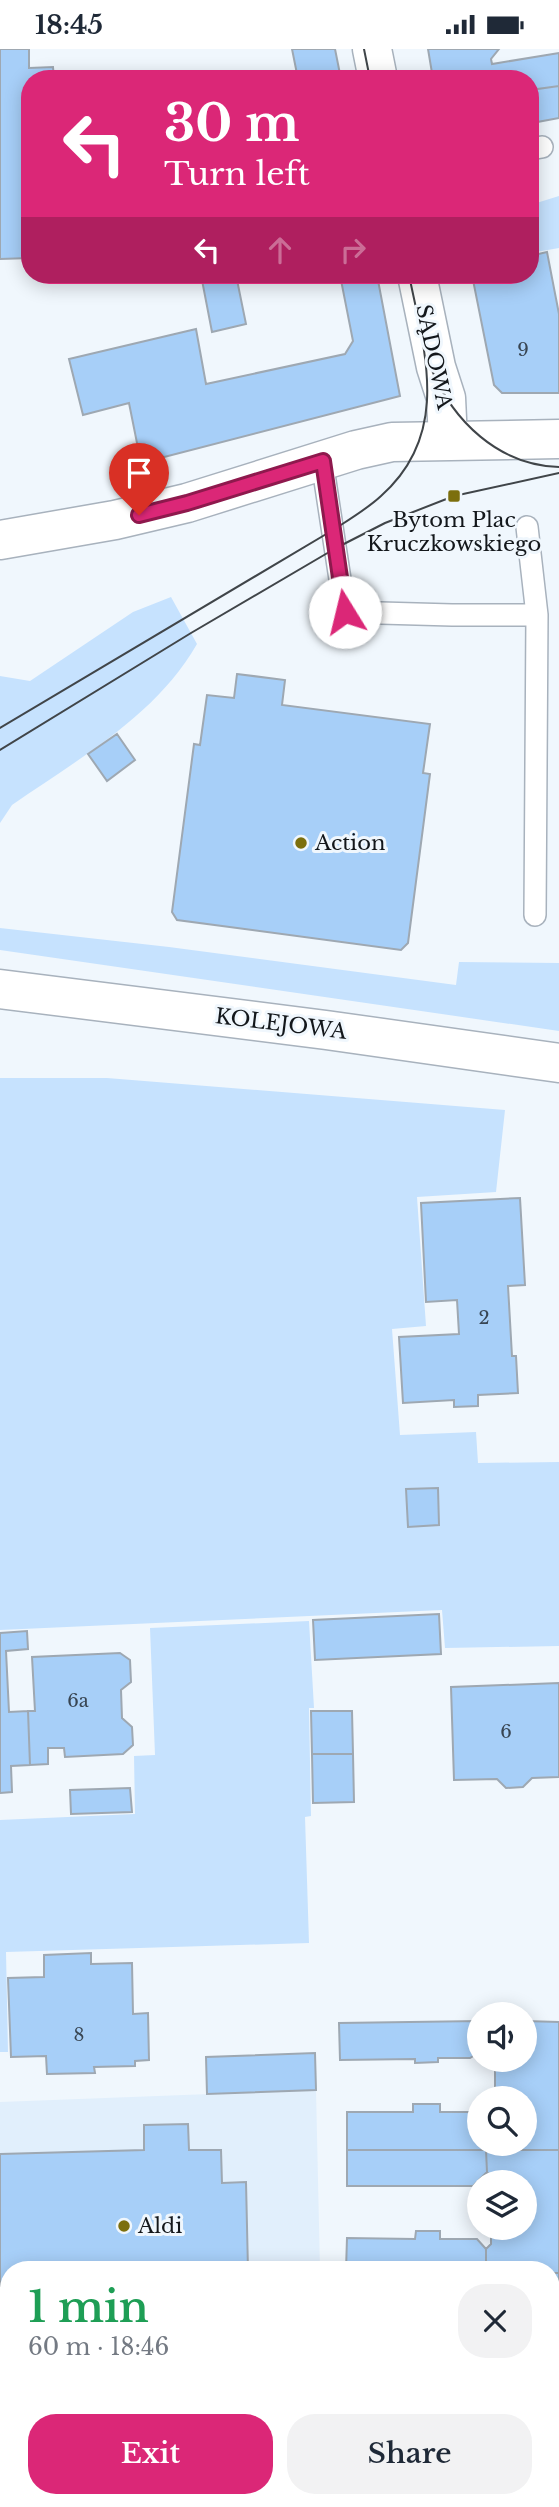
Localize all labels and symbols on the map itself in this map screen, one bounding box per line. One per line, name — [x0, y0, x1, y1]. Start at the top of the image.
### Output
street label: SĄDOWA — [410, 302, 458, 413]
house number: 9 — [517, 339, 529, 361]
pin — [109, 443, 169, 515]
marker: Bytom Plac Kruczkowskiego — [446, 488, 462, 504]
place label: Bytom Plac Kruczkowskiego — [367, 507, 541, 557]
position arrow — [308, 575, 382, 649]
place label: Action — [314, 830, 385, 856]
marker: Action — [293, 835, 309, 851]
street label: KOLEJOWA — [214, 1003, 349, 1045]
house number: 2 — [478, 1307, 490, 1329]
house number: 6a — [67, 1690, 89, 1712]
house number: 6 — [500, 1721, 512, 1743]
house number: 8 — [74, 2024, 84, 2046]
place label: Aldi — [137, 2213, 182, 2239]
marker: Aldi — [116, 2218, 132, 2234]

